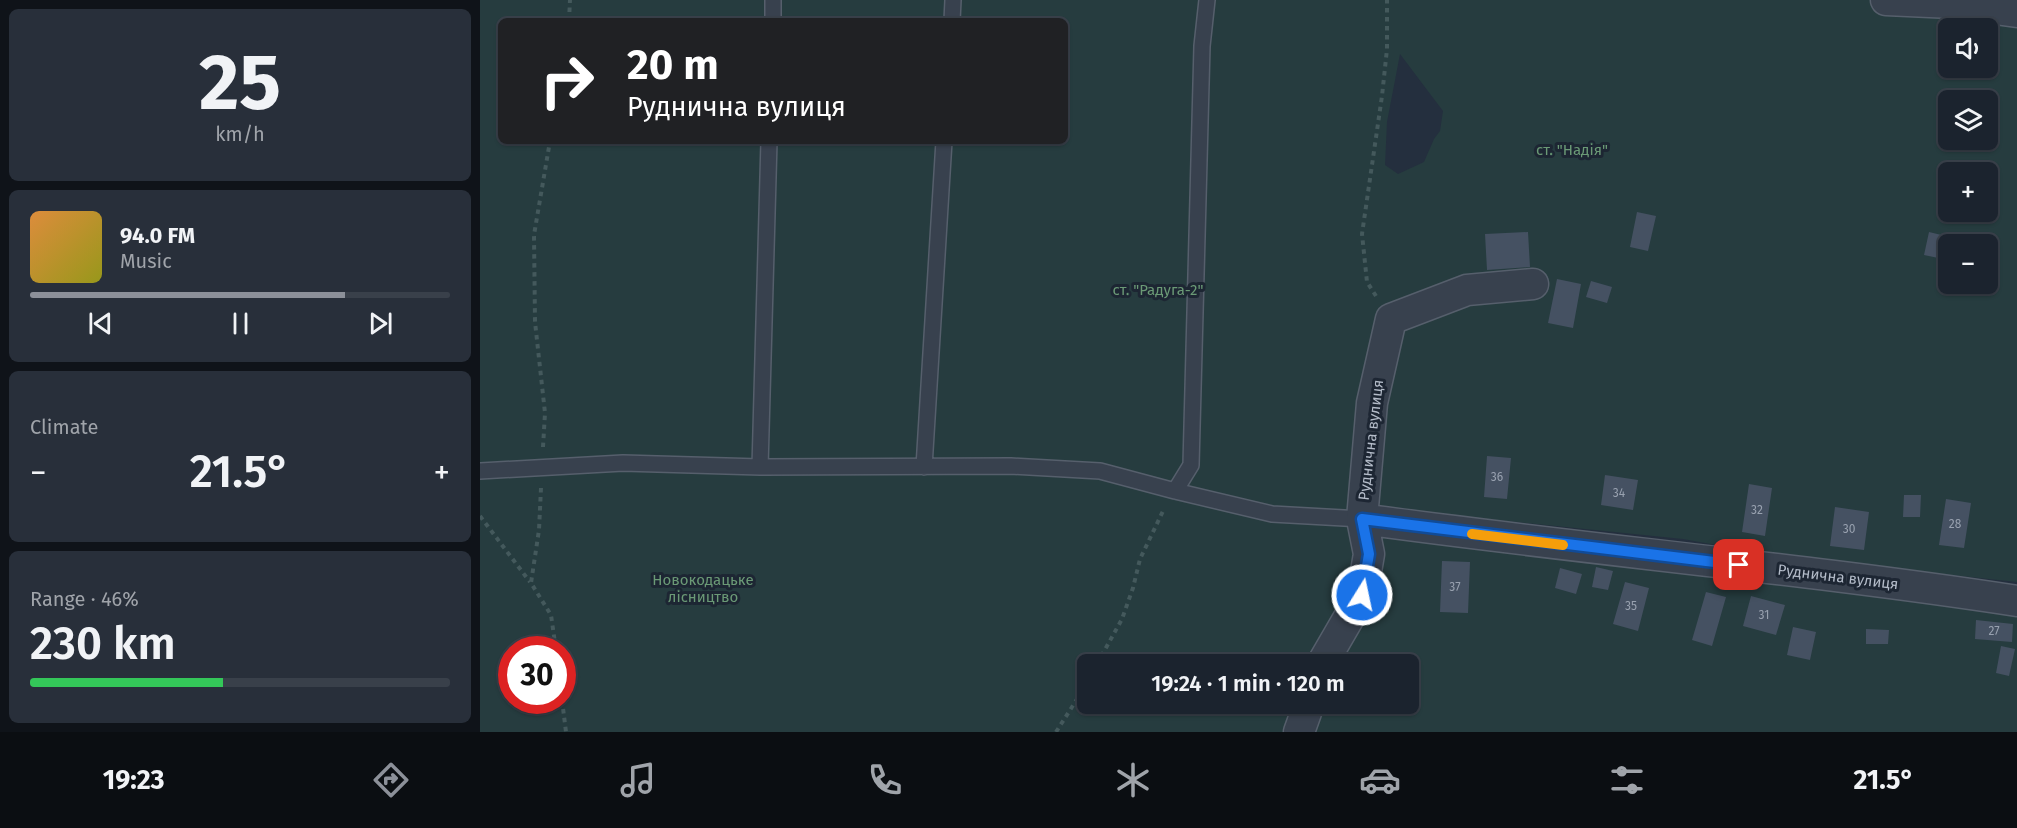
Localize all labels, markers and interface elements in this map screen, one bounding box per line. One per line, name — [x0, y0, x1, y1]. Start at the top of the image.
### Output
map controls — [1938, 18, 1998, 294]
button: sound — [1938, 18, 1998, 78]
text: 25 — [199, 36, 281, 130]
text: 20 m — [627, 40, 719, 90]
icon: right — [528, 42, 606, 120]
button: layers — [1938, 90, 1998, 150]
text: Руднична вулиця — [627, 91, 846, 123]
text: km/h — [215, 122, 265, 146]
park label: ст. "Надія" — [1536, 141, 1608, 159]
button: + — [1938, 162, 1998, 222]
text: 94.0 FM — [120, 222, 195, 249]
button: − — [1938, 234, 1998, 294]
text: Music — [120, 249, 172, 273]
park label: ст. "Радуга-2" — [1113, 281, 1203, 299]
icon: previous — [84, 307, 117, 340]
icon: pause — [224, 307, 257, 340]
icon: next — [364, 307, 397, 340]
street label: Руднична вулиця — [1355, 379, 1387, 501]
text: Climate — [30, 415, 98, 439]
text: 21.5° — [190, 445, 290, 499]
text: − — [30, 453, 47, 493]
text: + — [434, 453, 450, 493]
house number: 36 — [1491, 470, 1503, 484]
house number: 34 — [1613, 486, 1626, 500]
house number: 32 — [1751, 503, 1763, 517]
house number: 28 — [1949, 517, 1962, 531]
house number: 30 — [1843, 522, 1856, 536]
pin — [1713, 539, 1764, 590]
icon: arrive — [1722, 548, 1755, 581]
street label: Руднична вулиця — [1777, 561, 1899, 593]
position arrow — [1330, 563, 1394, 627]
park label: Новокодацьке лісництво — [652, 571, 754, 606]
house number: 37 — [1449, 580, 1461, 594]
text: Range · 46% — [30, 587, 139, 611]
house number: 35 — [1625, 599, 1637, 613]
house number: 31 — [1759, 608, 1769, 622]
text: 230 km — [30, 617, 176, 671]
house number: 27 — [1988, 624, 2000, 638]
speed limit sign: 30 — [498, 636, 576, 714]
text: 19:24 · 1 min · 120 m — [1151, 670, 1345, 697]
icon: directions — [370, 759, 412, 801]
icon: music — [617, 759, 659, 801]
icon: phone — [864, 759, 906, 801]
icon: climate — [1112, 759, 1154, 801]
icon: car — [1359, 759, 1401, 801]
icon: filters — [1606, 759, 1648, 801]
text: 19:23 — [103, 764, 165, 796]
text: 21.5° — [1853, 764, 1914, 796]

